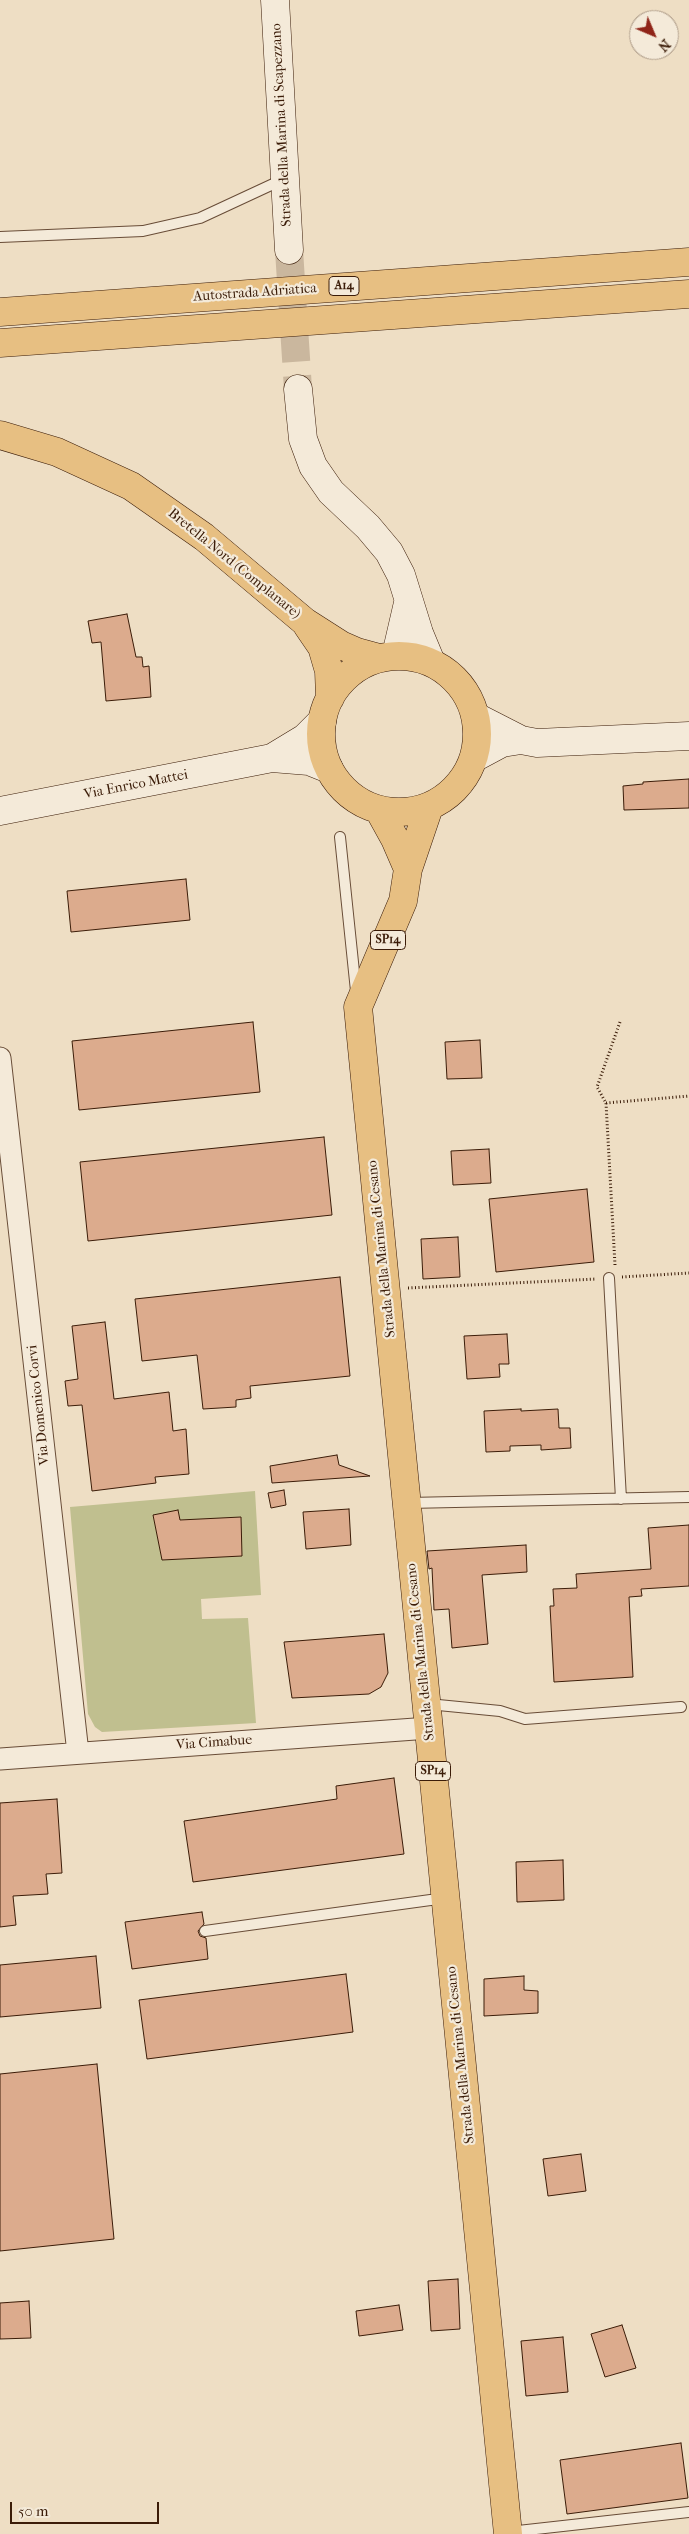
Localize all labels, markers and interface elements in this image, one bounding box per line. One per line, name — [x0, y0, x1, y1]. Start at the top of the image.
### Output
north arrow — [629, 10, 679, 60]
street label: Strada della Marina di Scapezzano — [268, 23, 296, 227]
text: N — [654, 35, 674, 55]
road number: A14 — [329, 276, 359, 296]
street label: Autostrada Adriatica — [193, 280, 317, 306]
street label: Bretella Nord (Complanare) — [164, 505, 304, 623]
street label: Via Enrico Mattei — [82, 767, 190, 803]
road number: SP14 — [370, 930, 406, 950]
street label: Strada della Marina di Cesano — [364, 1159, 400, 1339]
street label: Via Domenico Corvi — [24, 1344, 54, 1466]
street label: Strada della Marina di Cesano — [403, 1562, 439, 1742]
street label: Via Cimabue — [175, 1732, 253, 1754]
road number: SP14 — [416, 1762, 450, 1780]
street label: Strada della Marina di Cesano — [443, 1965, 479, 2145]
scale bar — [12, 2492, 161, 2524]
text: 50 m — [18, 2502, 48, 2520]

